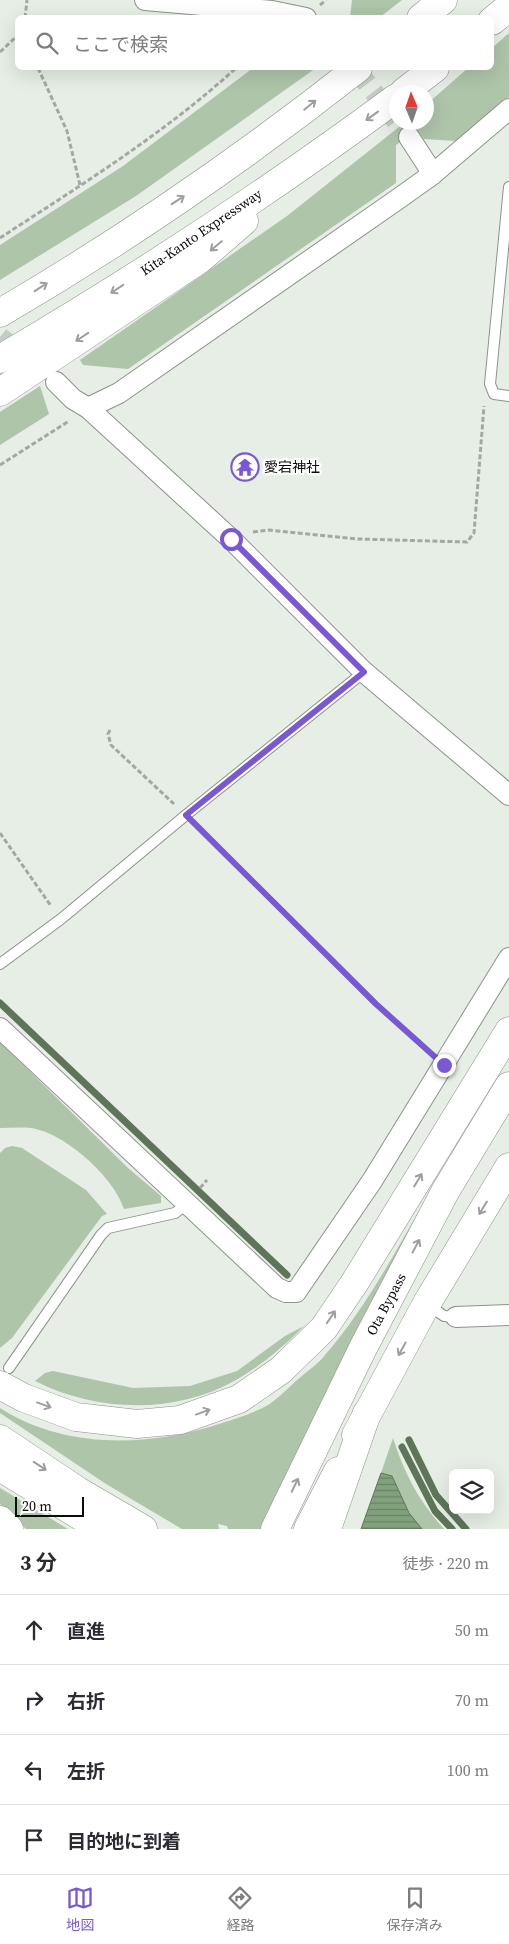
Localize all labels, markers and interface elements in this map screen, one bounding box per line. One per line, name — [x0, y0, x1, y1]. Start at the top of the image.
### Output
search box — [15, 15, 494, 70]
icon: search — [33, 29, 61, 57]
text: ここで検索 — [73, 31, 168, 57]
north arrow — [389, 85, 434, 130]
one-way arrow — [304, 100, 317, 111]
one-way arrow — [365, 111, 379, 122]
street label: Kita-Kanto Expressway — [136, 183, 267, 280]
one-way arrow — [171, 195, 185, 205]
one-way arrow — [210, 240, 223, 251]
one-way arrow — [34, 282, 48, 292]
one-way arrow — [110, 283, 124, 294]
one-way arrow — [75, 332, 89, 343]
temple icon: 愛宕神社 — [230, 452, 260, 482]
place label: 愛宕神社 — [264, 457, 320, 477]
route start — [220, 528, 243, 551]
route end — [433, 1054, 456, 1077]
one-way arrow — [413, 1173, 423, 1187]
one-way arrow — [478, 1201, 488, 1215]
one-way arrow — [412, 1239, 421, 1254]
street label: Ota Bypass — [361, 1269, 411, 1339]
one-way arrow — [326, 1311, 336, 1325]
one-way arrow — [397, 1341, 407, 1356]
one-way arrow — [36, 1401, 52, 1410]
one-way arrow — [195, 1407, 210, 1416]
one-way arrow — [33, 1462, 47, 1472]
map controls — [449, 1469, 494, 1514]
button: layers — [449, 1469, 494, 1514]
one-way arrow — [291, 1478, 301, 1493]
scale bar — [15, 1494, 84, 1517]
text: 20 m — [22, 1496, 52, 1516]
text: 3 分 — [20, 1548, 57, 1577]
text: 徒歩 · 220 m — [403, 1552, 489, 1574]
icon: ahead — [20, 1616, 48, 1644]
text: 直進 — [67, 1618, 105, 1644]
text: 50 m — [455, 1619, 489, 1641]
icon: right — [20, 1686, 48, 1714]
text: 右折 — [67, 1688, 105, 1714]
text: 70 m — [455, 1689, 489, 1711]
icon: left — [20, 1756, 48, 1784]
text: 左折 — [67, 1758, 105, 1784]
text: 100 m — [447, 1759, 489, 1781]
icon: arrive — [20, 1826, 48, 1854]
text: 目的地に到着 — [67, 1828, 181, 1854]
tab: 地図 — [66, 1884, 94, 1935]
tab: 経路 — [226, 1884, 254, 1935]
tab: 保存済み — [387, 1884, 443, 1935]

